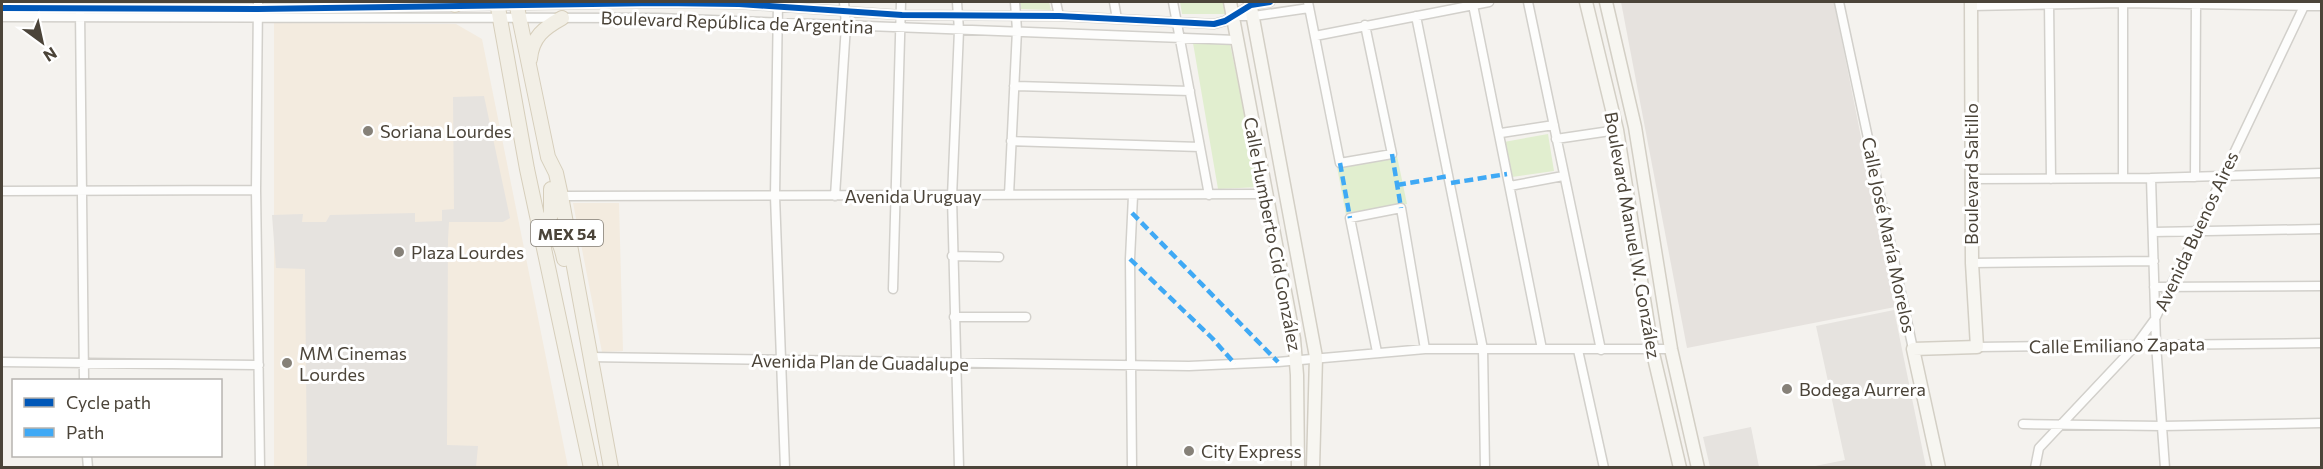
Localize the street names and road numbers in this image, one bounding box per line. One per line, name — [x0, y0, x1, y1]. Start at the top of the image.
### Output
street label: Boulevard República de Argentina — [600, 6, 874, 38]
street label: Boulevard Saltillo — [1960, 103, 1982, 245]
street label: Boulevard Manuel W. González — [1600, 110, 1666, 360]
street label: Calle Humberto Cid González — [1239, 115, 1307, 353]
street label: Calle José María Morelos — [1857, 135, 1921, 335]
street label: Avenida Buenos Aires — [2149, 148, 2243, 314]
street label: Avenida Uruguay — [844, 185, 982, 207]
road number: MEX 54 — [531, 220, 603, 246]
street label: Calle Emiliano Zapata — [2029, 332, 2205, 358]
street label: Avenida Plan de Guadalupe — [751, 349, 969, 375]

